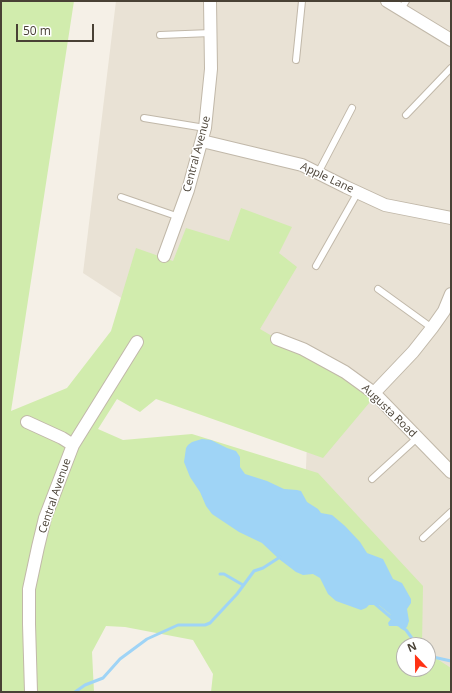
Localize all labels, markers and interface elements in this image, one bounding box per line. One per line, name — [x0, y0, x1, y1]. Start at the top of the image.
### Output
scale bar — [18, 16, 96, 42]
text: 50 m — [23, 22, 51, 39]
street label: Central Avenue — [180, 114, 214, 194]
street label: Apple Lane — [298, 160, 356, 196]
street label: Augusta Road — [359, 382, 419, 440]
street label: Central Avenue — [36, 457, 74, 535]
north arrow — [396, 637, 436, 677]
text: N — [405, 638, 419, 655]

